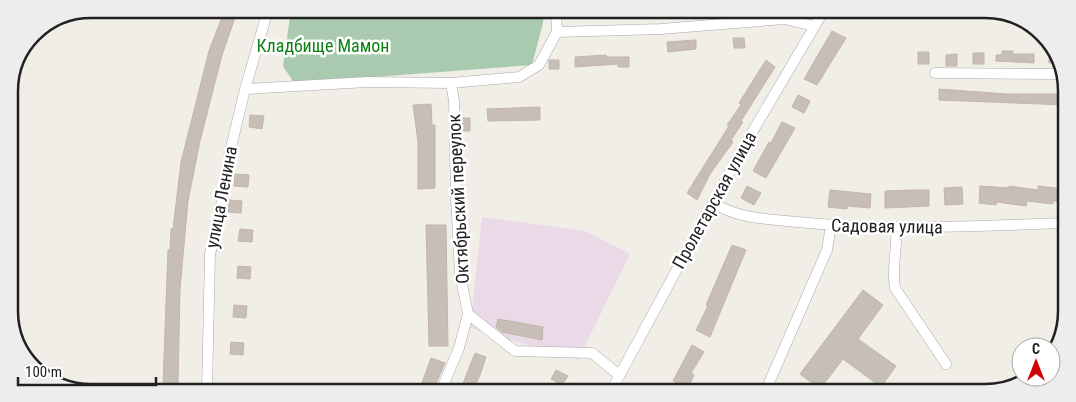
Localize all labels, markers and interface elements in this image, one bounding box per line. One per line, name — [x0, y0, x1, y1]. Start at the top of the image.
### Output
park label: Кладбище Мамон — [256, 35, 390, 56]
street label: Октябрьский переулок — [443, 113, 473, 284]
street label: Пролетарская улица — [668, 128, 760, 272]
street label: улица Ленина — [201, 144, 241, 250]
street label: Садовая улица — [831, 215, 943, 237]
north arrow — [1011, 337, 1061, 387]
text: С — [1032, 341, 1040, 357]
scale bar — [18, 354, 155, 386]
text: 100 m — [25, 363, 62, 381]

